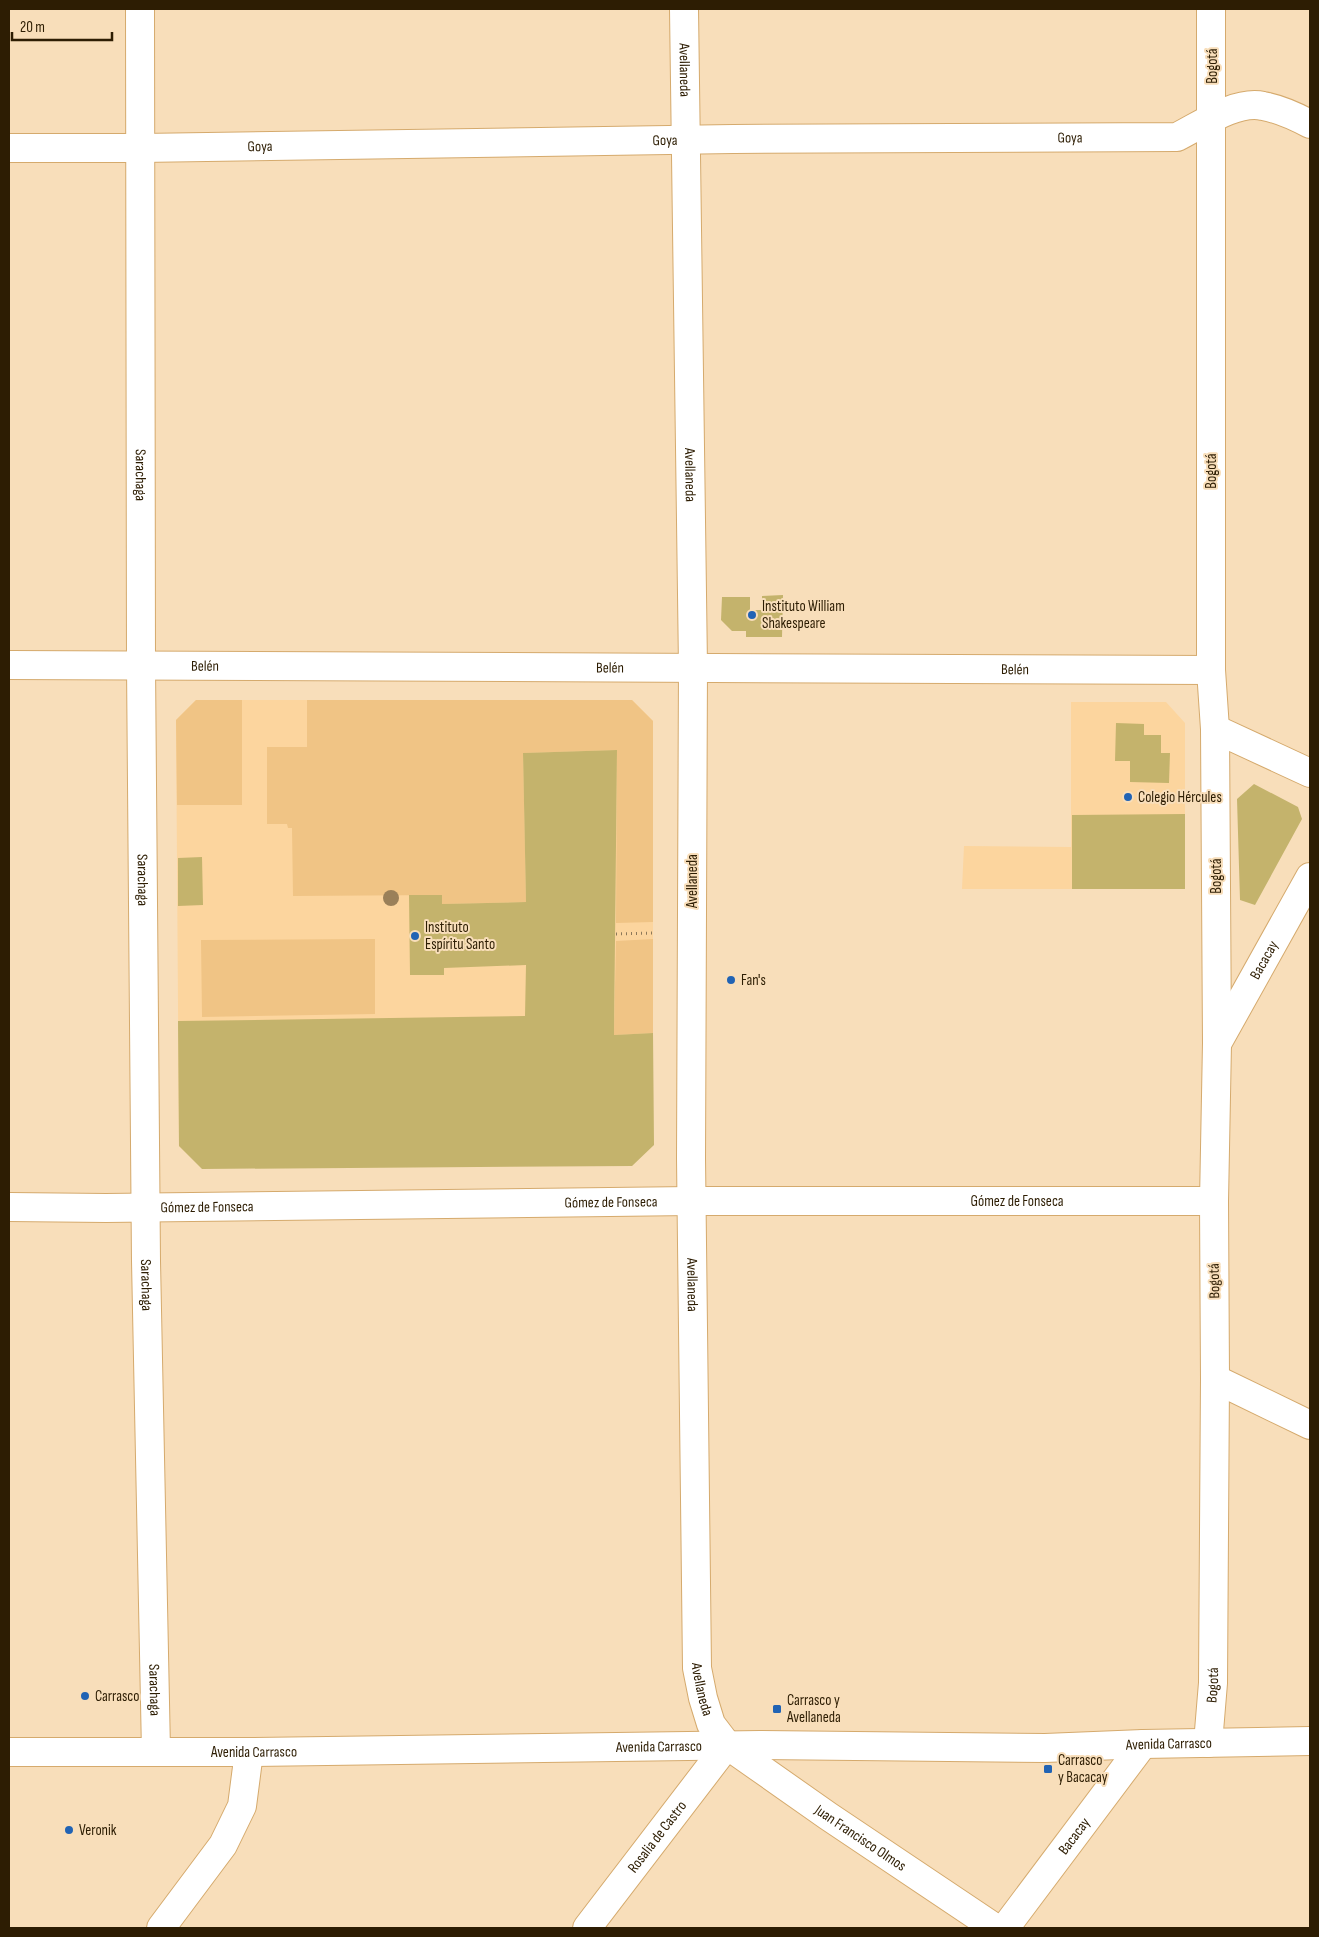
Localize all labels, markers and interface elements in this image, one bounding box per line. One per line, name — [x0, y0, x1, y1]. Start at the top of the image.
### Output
scale bar — [12, 10, 112, 42]
text: 20 m — [20, 18, 45, 37]
street label: Avellaneda — [674, 42, 694, 97]
street label: Bogotá — [1203, 48, 1222, 84]
street label: Goya — [1057, 128, 1083, 148]
street label: Goya — [652, 131, 678, 150]
street label: Goya — [247, 137, 273, 156]
street label: Avellaneda — [680, 447, 700, 502]
street label: Sarachaga — [131, 449, 150, 501]
street label: Bogotá — [1202, 453, 1221, 489]
place label: Instituto William Shakespeare — [762, 597, 845, 633]
marker: Instituto William Shakespeare — [746, 609, 758, 621]
street label: Belén — [191, 657, 219, 676]
street label: Belén — [596, 658, 624, 678]
street label: Belén — [1001, 660, 1029, 679]
place label: Colegio Hércules — [1138, 788, 1222, 807]
marker: Colegio Hércules — [1122, 791, 1134, 803]
street label: Sarachaga — [133, 854, 152, 906]
street label: Avellaneda — [683, 854, 702, 909]
street label: Bogotá — [1207, 858, 1226, 894]
place label: Instituto Espíritu Santo — [425, 918, 495, 954]
marker: Instituto Espíritu Santo — [409, 930, 421, 942]
street label: Bacacay — [1246, 937, 1283, 983]
place label: Fan's — [741, 971, 766, 990]
marker: Fan's — [725, 974, 737, 986]
street label: Gómez de Fonseca — [564, 1192, 658, 1213]
street label: Gómez de Fonseca — [970, 1192, 1064, 1211]
street label: Gómez de Fonseca — [160, 1197, 254, 1217]
street label: Avellaneda — [682, 1257, 702, 1312]
street label: Sarachaga — [136, 1259, 156, 1311]
street label: Bogotá — [1205, 1263, 1224, 1299]
street label: Avellaneda — [687, 1662, 717, 1719]
street label: Sarachaga — [144, 1664, 164, 1716]
street label: Bogotá — [1202, 1667, 1223, 1704]
place label: Carrasco — [95, 1687, 140, 1706]
marker: Carrasco — [79, 1690, 91, 1702]
place label: Carrasco y Avellaneda — [786, 1691, 841, 1727]
marker: Carrasco y Avellaneda — [771, 1703, 783, 1715]
street label: Avenida Carrasco — [1124, 1734, 1212, 1755]
street label: Avenida Carrasco — [615, 1737, 702, 1757]
street label: Avenida Carrasco — [210, 1742, 297, 1762]
place label: Carrasco y Bacacay — [1058, 1751, 1108, 1787]
marker: Carrasco y Bacacay — [1042, 1763, 1054, 1775]
street label: Rosalia de Castro — [624, 1797, 691, 1877]
street label: Juan Francisco Olmos — [810, 1800, 910, 1876]
street label: Bacacay — [1054, 1814, 1095, 1859]
place label: Veronik — [79, 1821, 117, 1840]
marker: Veronik — [63, 1824, 75, 1836]

